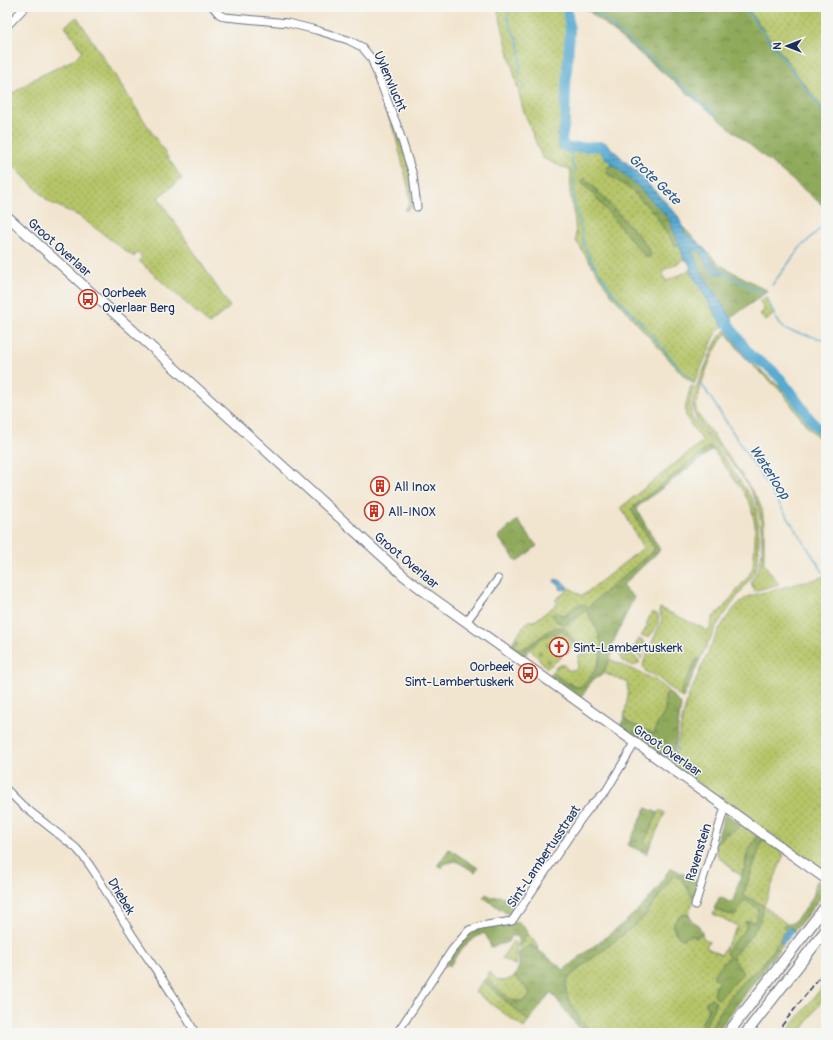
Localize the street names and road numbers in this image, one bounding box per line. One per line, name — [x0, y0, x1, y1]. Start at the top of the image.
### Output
street label: Uylenvlucht — [370, 49, 410, 115]
street label: Groot Overlaar — [24, 215, 95, 281]
street label: Groot Overlaar — [371, 529, 442, 593]
street label: Groot Overlaar — [630, 721, 705, 781]
street label: Sint-Lambertusstraat — [504, 802, 585, 911]
street label: Ravenstein — [683, 821, 715, 883]
street label: Driebek — [104, 875, 139, 918]

